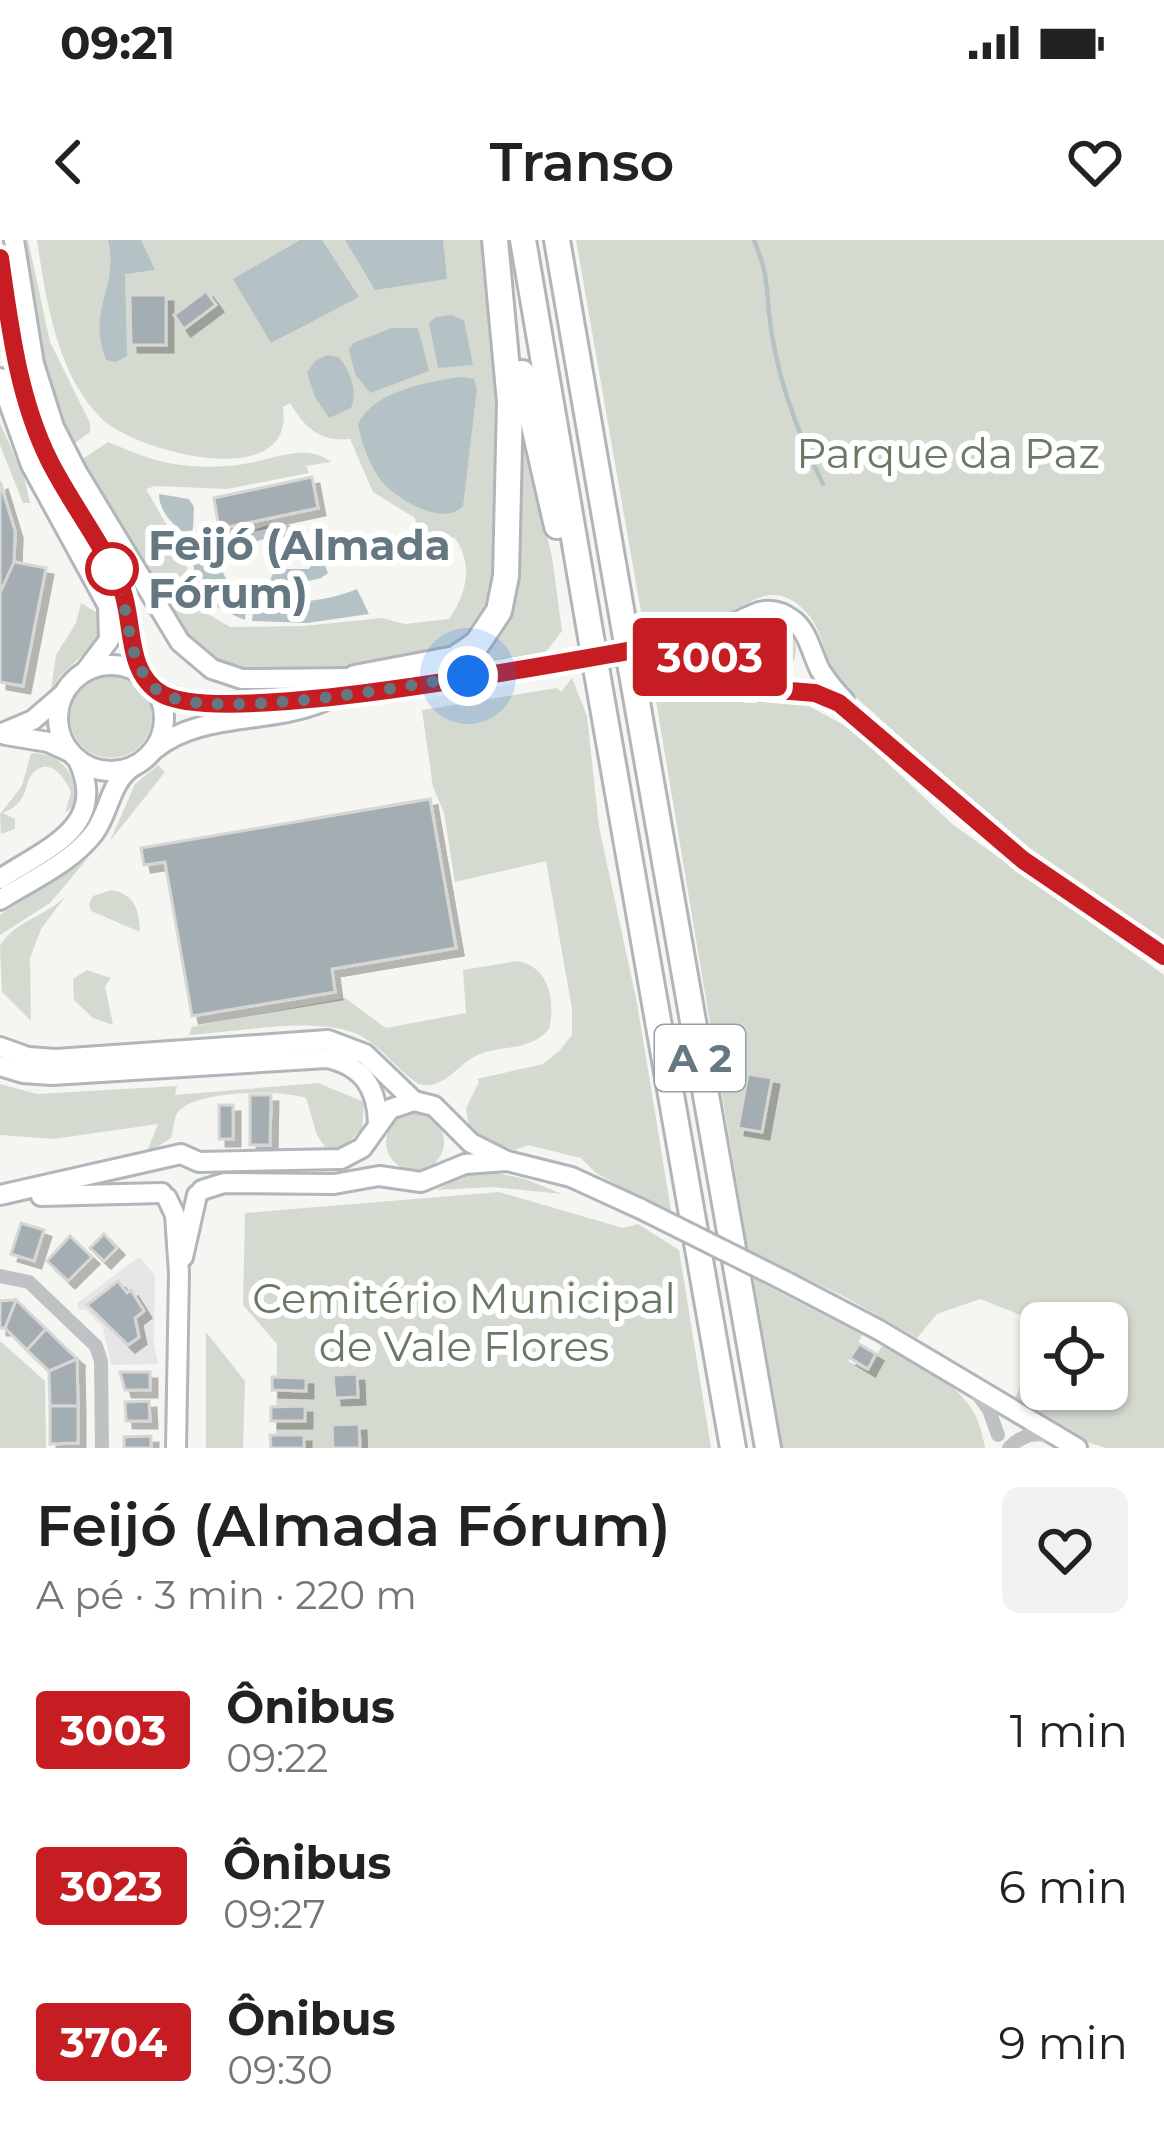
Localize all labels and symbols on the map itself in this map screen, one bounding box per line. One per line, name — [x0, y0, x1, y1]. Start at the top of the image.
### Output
park label: Parque da Paz — [796, 427, 1100, 479]
place label: Feijó (Almada Fórum) — [148, 519, 451, 619]
marker: Feijó (Almada Fórum) — [87, 544, 137, 594]
line badge: 3003 — [626, 618, 794, 696]
your location — [438, 646, 498, 706]
road number: A 2 — [655, 1025, 745, 1091]
park label: Cemitério Municipal de Vale Flores — [252, 1272, 676, 1372]

